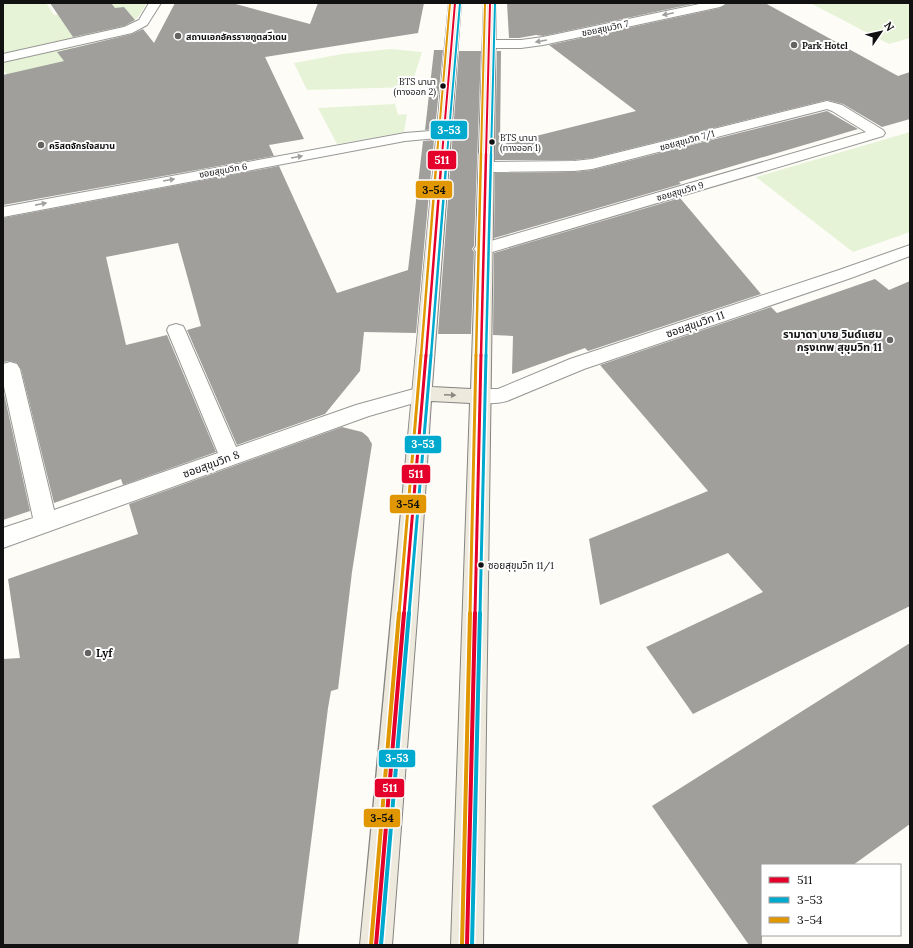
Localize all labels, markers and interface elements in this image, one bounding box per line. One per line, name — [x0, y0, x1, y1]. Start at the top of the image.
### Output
one-way arrow — [662, 12, 674, 18]
north arrow — [861, 12, 901, 52]
street label: ซอยสุขุมวิท 7 — [581, 18, 629, 38]
text: N — [881, 19, 898, 34]
marker: สถานเอกอัครราชทูตสวีเดน — [173, 31, 183, 41]
place label: สถานเอกอัครราชทูตสวีเดน — [186, 31, 287, 42]
one-way arrow — [535, 38, 547, 44]
marker: Park Hotel — [789, 40, 799, 50]
place label: Park Hotel — [802, 40, 848, 51]
place label: BTS นานา (ทางออก 2) — [394, 76, 436, 98]
marker: BTS นานา (ทางออก 2) — [438, 81, 448, 91]
line badge: 3-53 — [430, 120, 468, 140]
text: 3-53 — [437, 123, 461, 137]
street label: ซอยสุขุมวิท 7/1 — [658, 127, 716, 154]
place label: BTS นานา (ทางออก 1) — [500, 132, 541, 154]
marker: BTS นานา (ทางออก 1) — [487, 137, 497, 147]
marker: คริสตจักรใจสมาน — [36, 140, 46, 150]
place label: คริสตจักรใจสมาน — [49, 140, 115, 151]
line badge: 511 — [427, 150, 457, 170]
one-way arrow — [291, 153, 303, 159]
text: 511 — [435, 153, 450, 167]
street label: ซอยสุขุมวิท 6 — [198, 160, 248, 180]
one-way arrow — [163, 177, 175, 183]
street label: ซอยสุขุมวิท 9 — [655, 179, 705, 203]
line badge: 3-54 — [415, 180, 453, 199]
text: 3-54 — [422, 183, 446, 197]
one-way arrow — [35, 201, 47, 207]
street label: ซอยสุขุมวิท 11 — [664, 307, 726, 341]
place label: รามาดา บาย วินด์แฮม กรุงเทพ สุขุมวิท 11 — [783, 327, 883, 354]
marker: รามาดา บาย วินด์แฮม กรุงเทพ สุขุมวิท 11 — [885, 335, 895, 345]
one-way arrow — [444, 391, 456, 398]
line badge: 3-53 — [404, 435, 442, 454]
text: 3-53 — [411, 437, 435, 451]
street label: ซอยสุขุมวิท 8 — [181, 447, 241, 481]
line badge: 511 — [401, 464, 431, 484]
text: 511 — [409, 467, 424, 481]
line badge: 3-54 — [389, 494, 427, 514]
text: 3-54 — [396, 497, 420, 511]
place label: ซอยสุขุมวิท 11/1 — [488, 559, 554, 572]
marker: ซอยสุขุมวิท 11/1 — [476, 560, 486, 570]
place label: Lyf — [96, 646, 113, 660]
marker: Lyf — [83, 648, 93, 658]
line badge: 3-53 — [378, 749, 416, 768]
text: 3-53 — [385, 751, 409, 765]
line badge: 511 — [374, 778, 405, 798]
text: 511 — [383, 781, 398, 795]
line badge: 3-54 — [363, 808, 401, 828]
text: 3-54 — [370, 811, 394, 825]
legend — [761, 864, 901, 936]
text: 511 — [797, 872, 812, 887]
text: 3-53 — [797, 892, 823, 907]
text: 3-54 — [797, 912, 823, 927]

